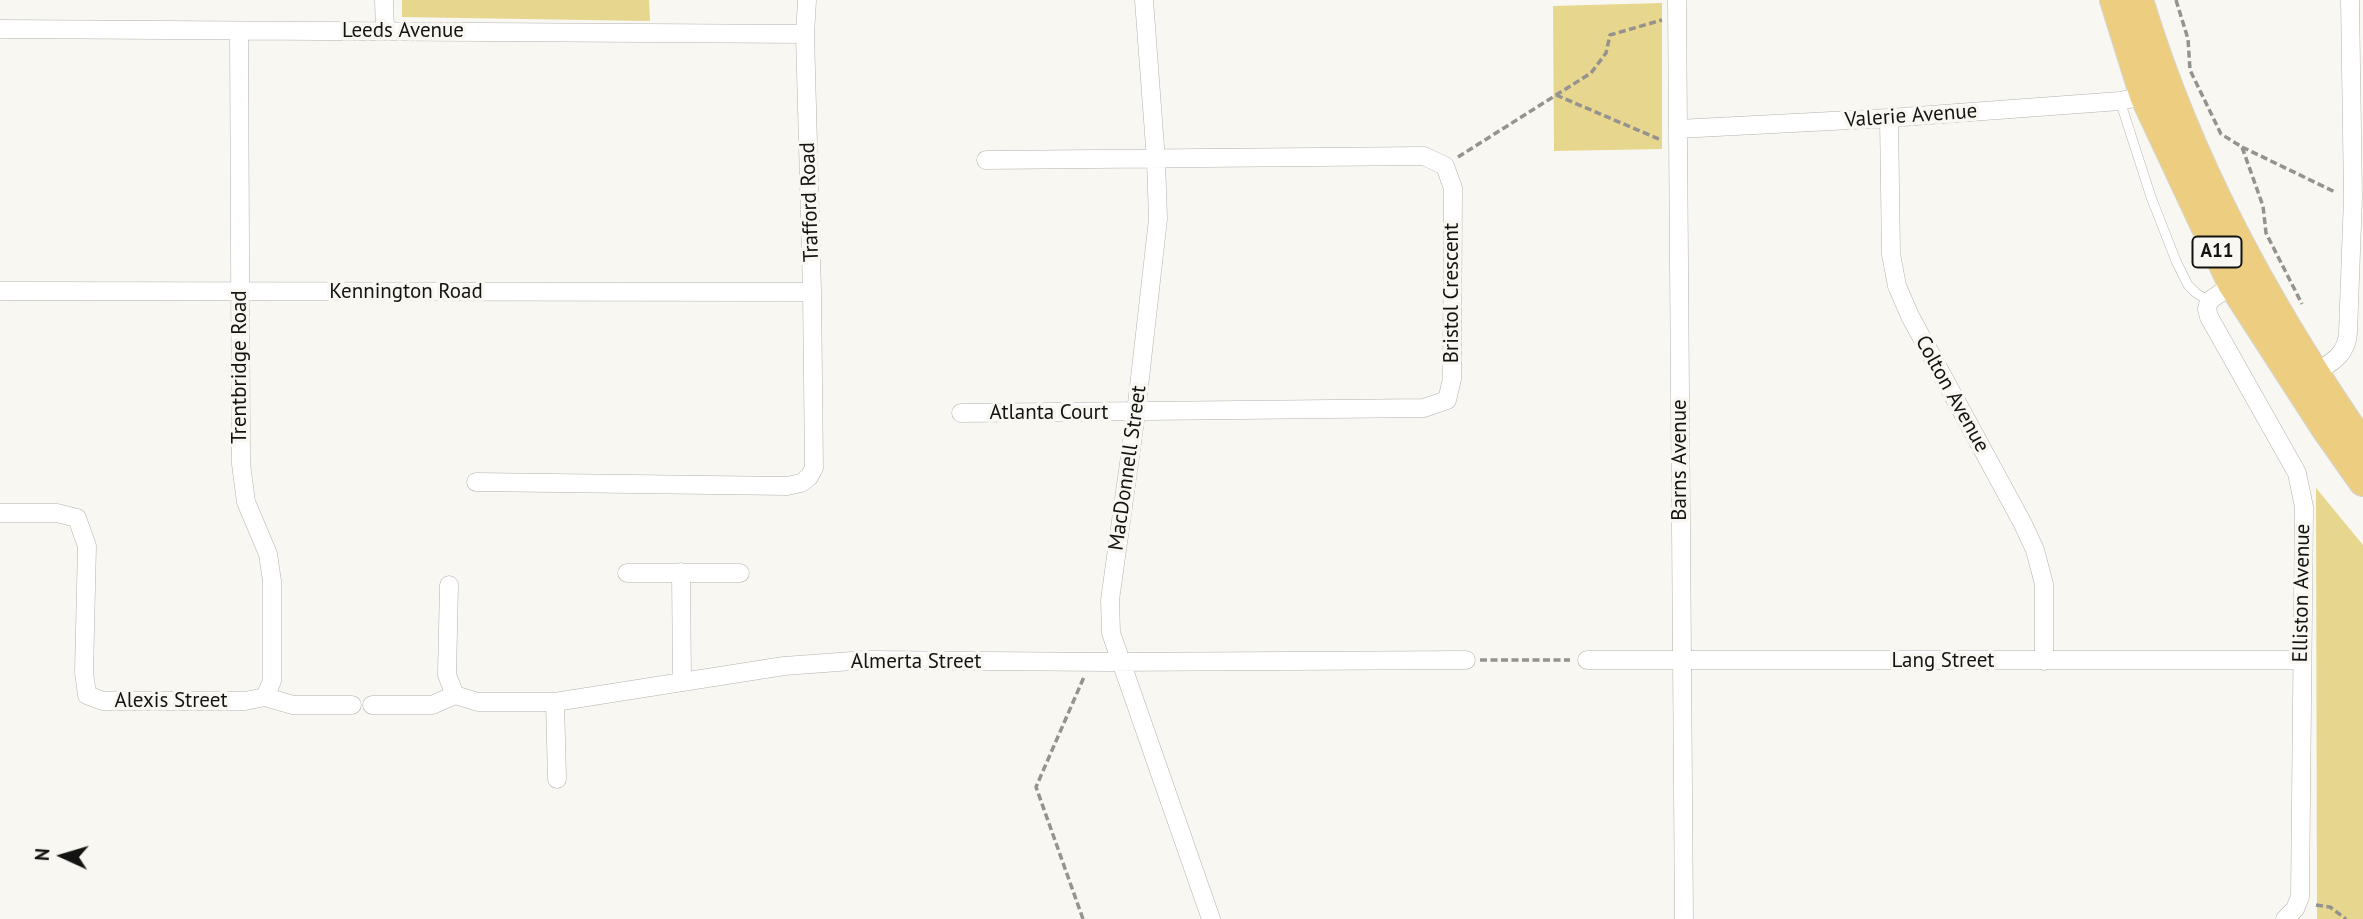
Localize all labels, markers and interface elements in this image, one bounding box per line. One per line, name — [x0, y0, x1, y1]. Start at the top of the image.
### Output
street label: Leeds Avenue — [342, 18, 464, 44]
street label: Valerie Avenue — [1844, 99, 1978, 133]
street label: Trafford Road — [795, 142, 825, 262]
street label: Bristol Crescent — [1439, 223, 1465, 363]
road number: A11 — [2192, 236, 2242, 268]
street label: Kennington Road — [329, 279, 483, 305]
street label: Trentbridge Road — [227, 290, 253, 444]
street label: Colton Avenue — [1910, 331, 1994, 457]
street label: MacDonnell Street — [1104, 384, 1152, 552]
street label: Barns Avenue — [1667, 399, 1693, 521]
street label: Atlanta Court — [990, 400, 1108, 426]
street label: Elliston Avenue — [2288, 523, 2316, 663]
street label: Lang Street — [1892, 648, 1994, 674]
street label: Almerta Street — [851, 649, 981, 675]
street label: Alexis Street — [114, 688, 228, 714]
north arrow — [28, 821, 98, 891]
text: N — [30, 847, 54, 862]

